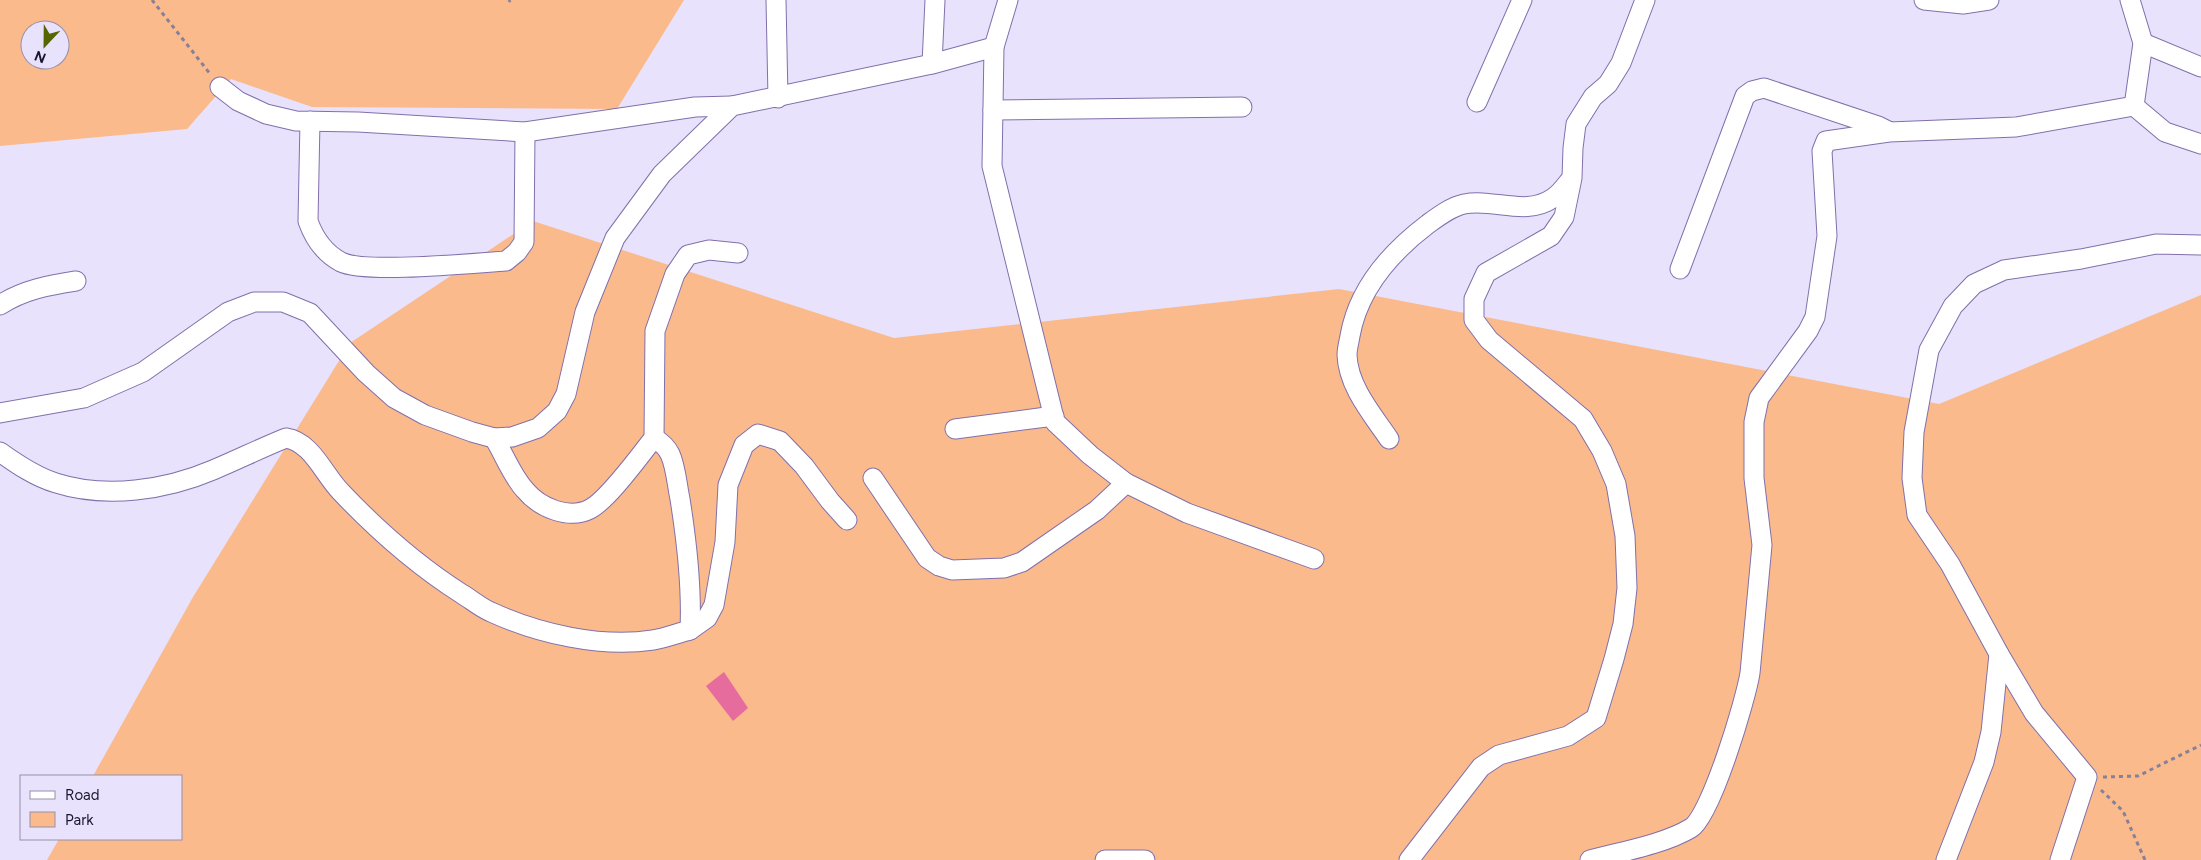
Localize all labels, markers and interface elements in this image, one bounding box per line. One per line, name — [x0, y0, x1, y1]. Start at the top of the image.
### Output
north arrow — [20, 20, 70, 70]
text: N — [32, 47, 49, 66]
legend — [20, 775, 182, 840]
text: Road — [65, 786, 100, 804]
text: Park — [65, 811, 94, 829]

